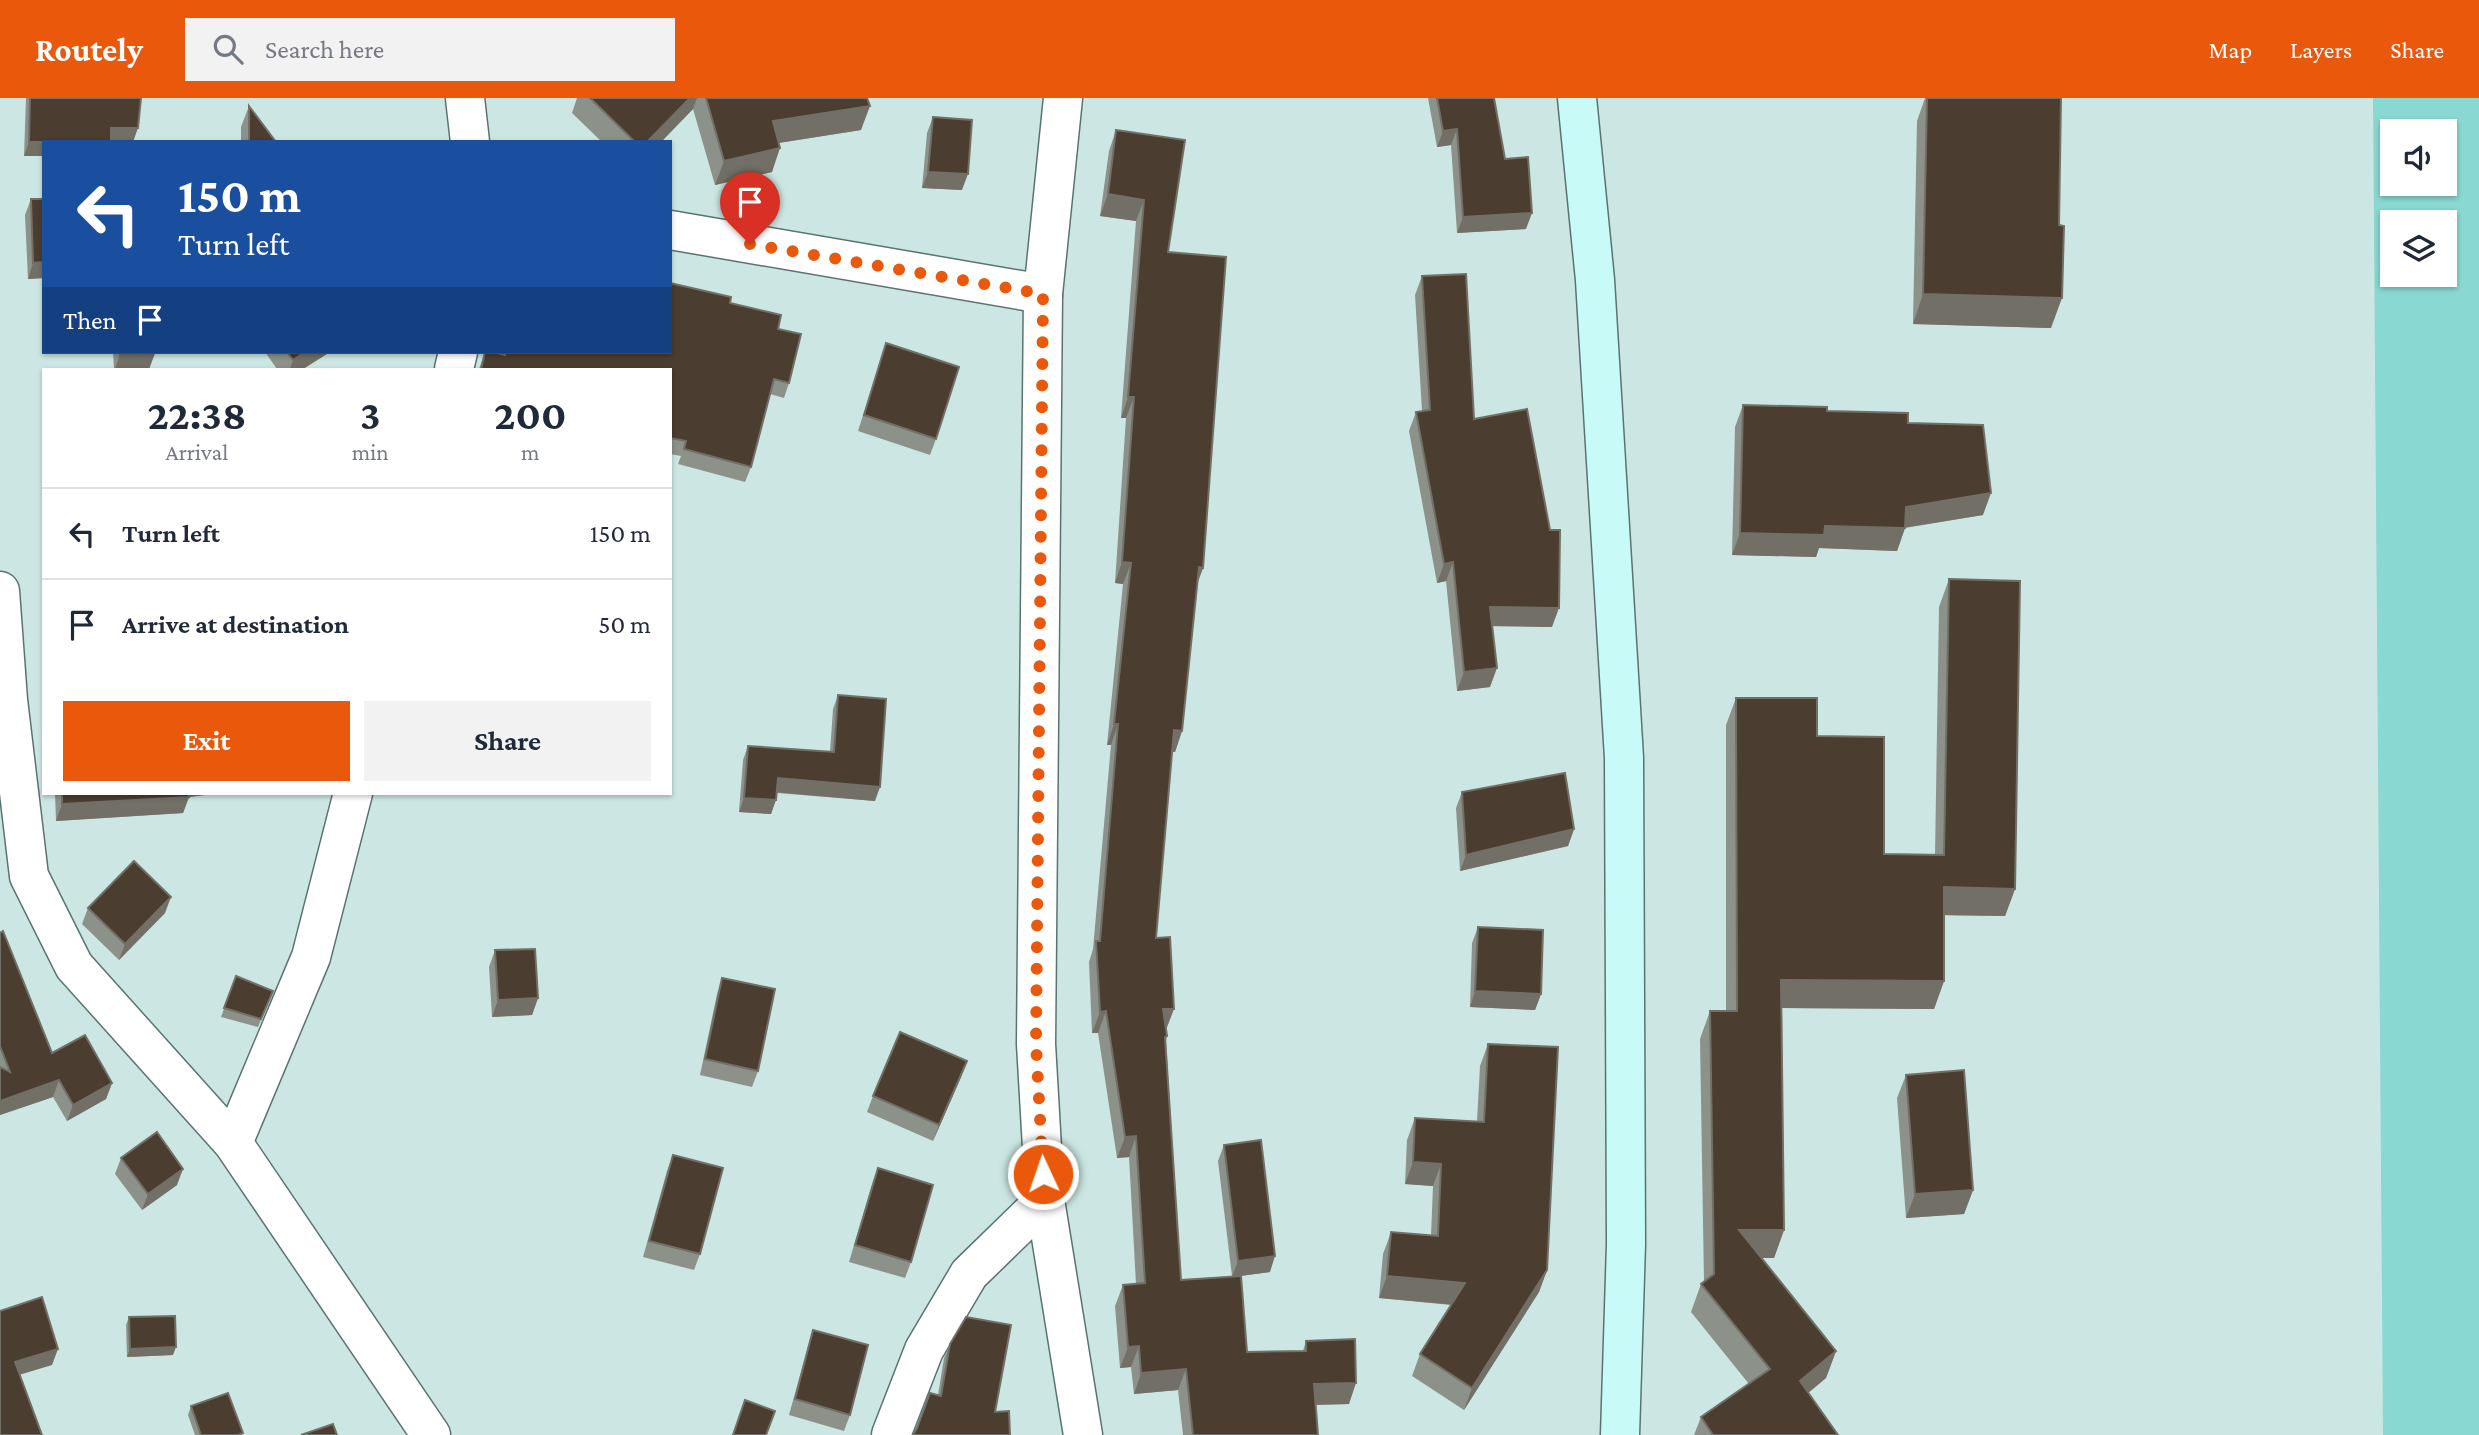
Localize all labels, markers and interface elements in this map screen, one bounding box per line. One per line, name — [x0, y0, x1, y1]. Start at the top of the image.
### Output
search box — [185, 18, 675, 81]
icon: search — [209, 30, 247, 68]
text: Routely — [35, 31, 143, 68]
text: Search here — [265, 35, 384, 64]
text: Map — [2208, 36, 2252, 63]
text: Layers — [2290, 36, 2352, 63]
text: Share — [2390, 36, 2444, 63]
map controls — [2380, 119, 2457, 287]
button: sound — [2380, 119, 2457, 196]
icon: left — [63, 168, 154, 259]
text: 150 m — [178, 168, 301, 223]
pin — [720, 172, 780, 244]
icon: arrive — [731, 183, 769, 221]
button: layers — [2380, 210, 2457, 287]
text: Turn left — [178, 226, 289, 262]
icon: arrive — [131, 301, 169, 339]
text: Then — [63, 306, 117, 335]
text: 22:38 — [147, 391, 246, 438]
text: 3 — [360, 391, 380, 438]
text: 200 — [494, 391, 567, 438]
text: Arrival — [166, 439, 228, 465]
text: min — [352, 439, 389, 465]
text: m — [521, 439, 540, 465]
icon: left — [63, 515, 101, 553]
text: Turn left — [122, 519, 220, 548]
text: 150 m — [590, 519, 651, 548]
icon: arrive — [63, 606, 101, 644]
text: Arrive at destination — [122, 610, 349, 639]
text: 50 m — [598, 610, 651, 639]
button: Exit — [63, 701, 350, 781]
button: Share — [364, 701, 651, 781]
position arrow — [1006, 1137, 1080, 1211]

